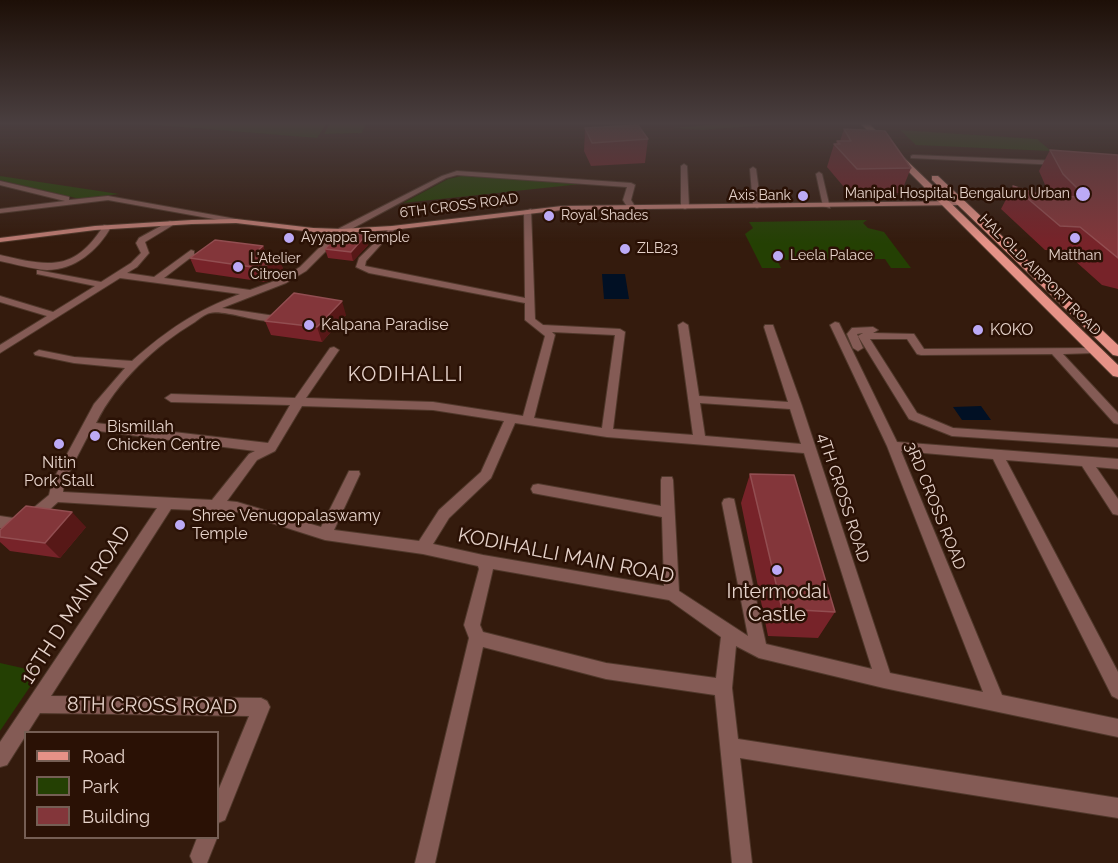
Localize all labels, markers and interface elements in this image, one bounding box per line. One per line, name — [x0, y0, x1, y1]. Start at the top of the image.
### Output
marker: Manipal Hospital, Bengaluru Urban — [1074, 185, 1092, 203]
place label: Manipal Hospital, Bengaluru Urban — [845, 186, 1070, 202]
place label: Axis Bank — [729, 188, 791, 204]
marker: Axis Bank — [796, 189, 810, 203]
street label: 6TH CROSS ROAD — [399, 190, 519, 222]
place label: Royal Shades — [561, 208, 648, 224]
marker: Royal Shades — [542, 209, 556, 223]
street label: HAL OLD AIRPORT ROAD — [976, 211, 1104, 339]
place label: Ayyappa Temple — [301, 230, 410, 246]
marker: Ayyappa Temple — [282, 231, 296, 245]
marker: Matthan — [1068, 231, 1082, 245]
place label: ZLB23 — [637, 241, 678, 257]
marker: ZLB23 — [618, 242, 632, 256]
place label: Leela Palace — [790, 248, 873, 264]
place label: Matthan — [1048, 248, 1102, 264]
marker: Leela Palace — [771, 249, 785, 263]
place label: L'Atelier Citroen — [250, 251, 301, 284]
marker: L'Atelier Citroen — [231, 260, 245, 274]
place label: Kalpana Paradise — [321, 315, 449, 335]
marker: Kalpana Paradise — [302, 318, 316, 332]
place label: KOKO — [990, 320, 1033, 340]
marker: KOKO — [971, 323, 985, 337]
district label: KODIHALLI — [348, 363, 464, 387]
place label: Bismillah Chicken Centre — [107, 417, 220, 455]
marker: Bismillah Chicken Centre — [88, 429, 102, 443]
street label: 4TH CROSS ROAD — [813, 431, 873, 565]
marker: Nitin Pork Stall — [52, 437, 66, 451]
street label: 3RD CROSS ROAD — [901, 439, 969, 573]
place label: Nitin Pork Stall — [24, 453, 94, 491]
place label: Shree Venugopalaswamy Temple — [192, 506, 381, 544]
marker: Shree Venugopalaswamy Temple — [173, 518, 187, 532]
street label: 16TH D MAIN ROAD — [16, 521, 136, 689]
street label: KODIHALLI MAIN ROAD — [456, 523, 676, 589]
marker: Intermodal Castle — [770, 563, 784, 577]
place label: Intermodal Castle — [727, 580, 827, 627]
street label: 8TH CROSS ROAD — [67, 693, 237, 719]
legend — [24, 731, 219, 839]
text: Road — [82, 746, 125, 767]
text: Park — [82, 776, 119, 797]
text: Building — [82, 806, 150, 827]

